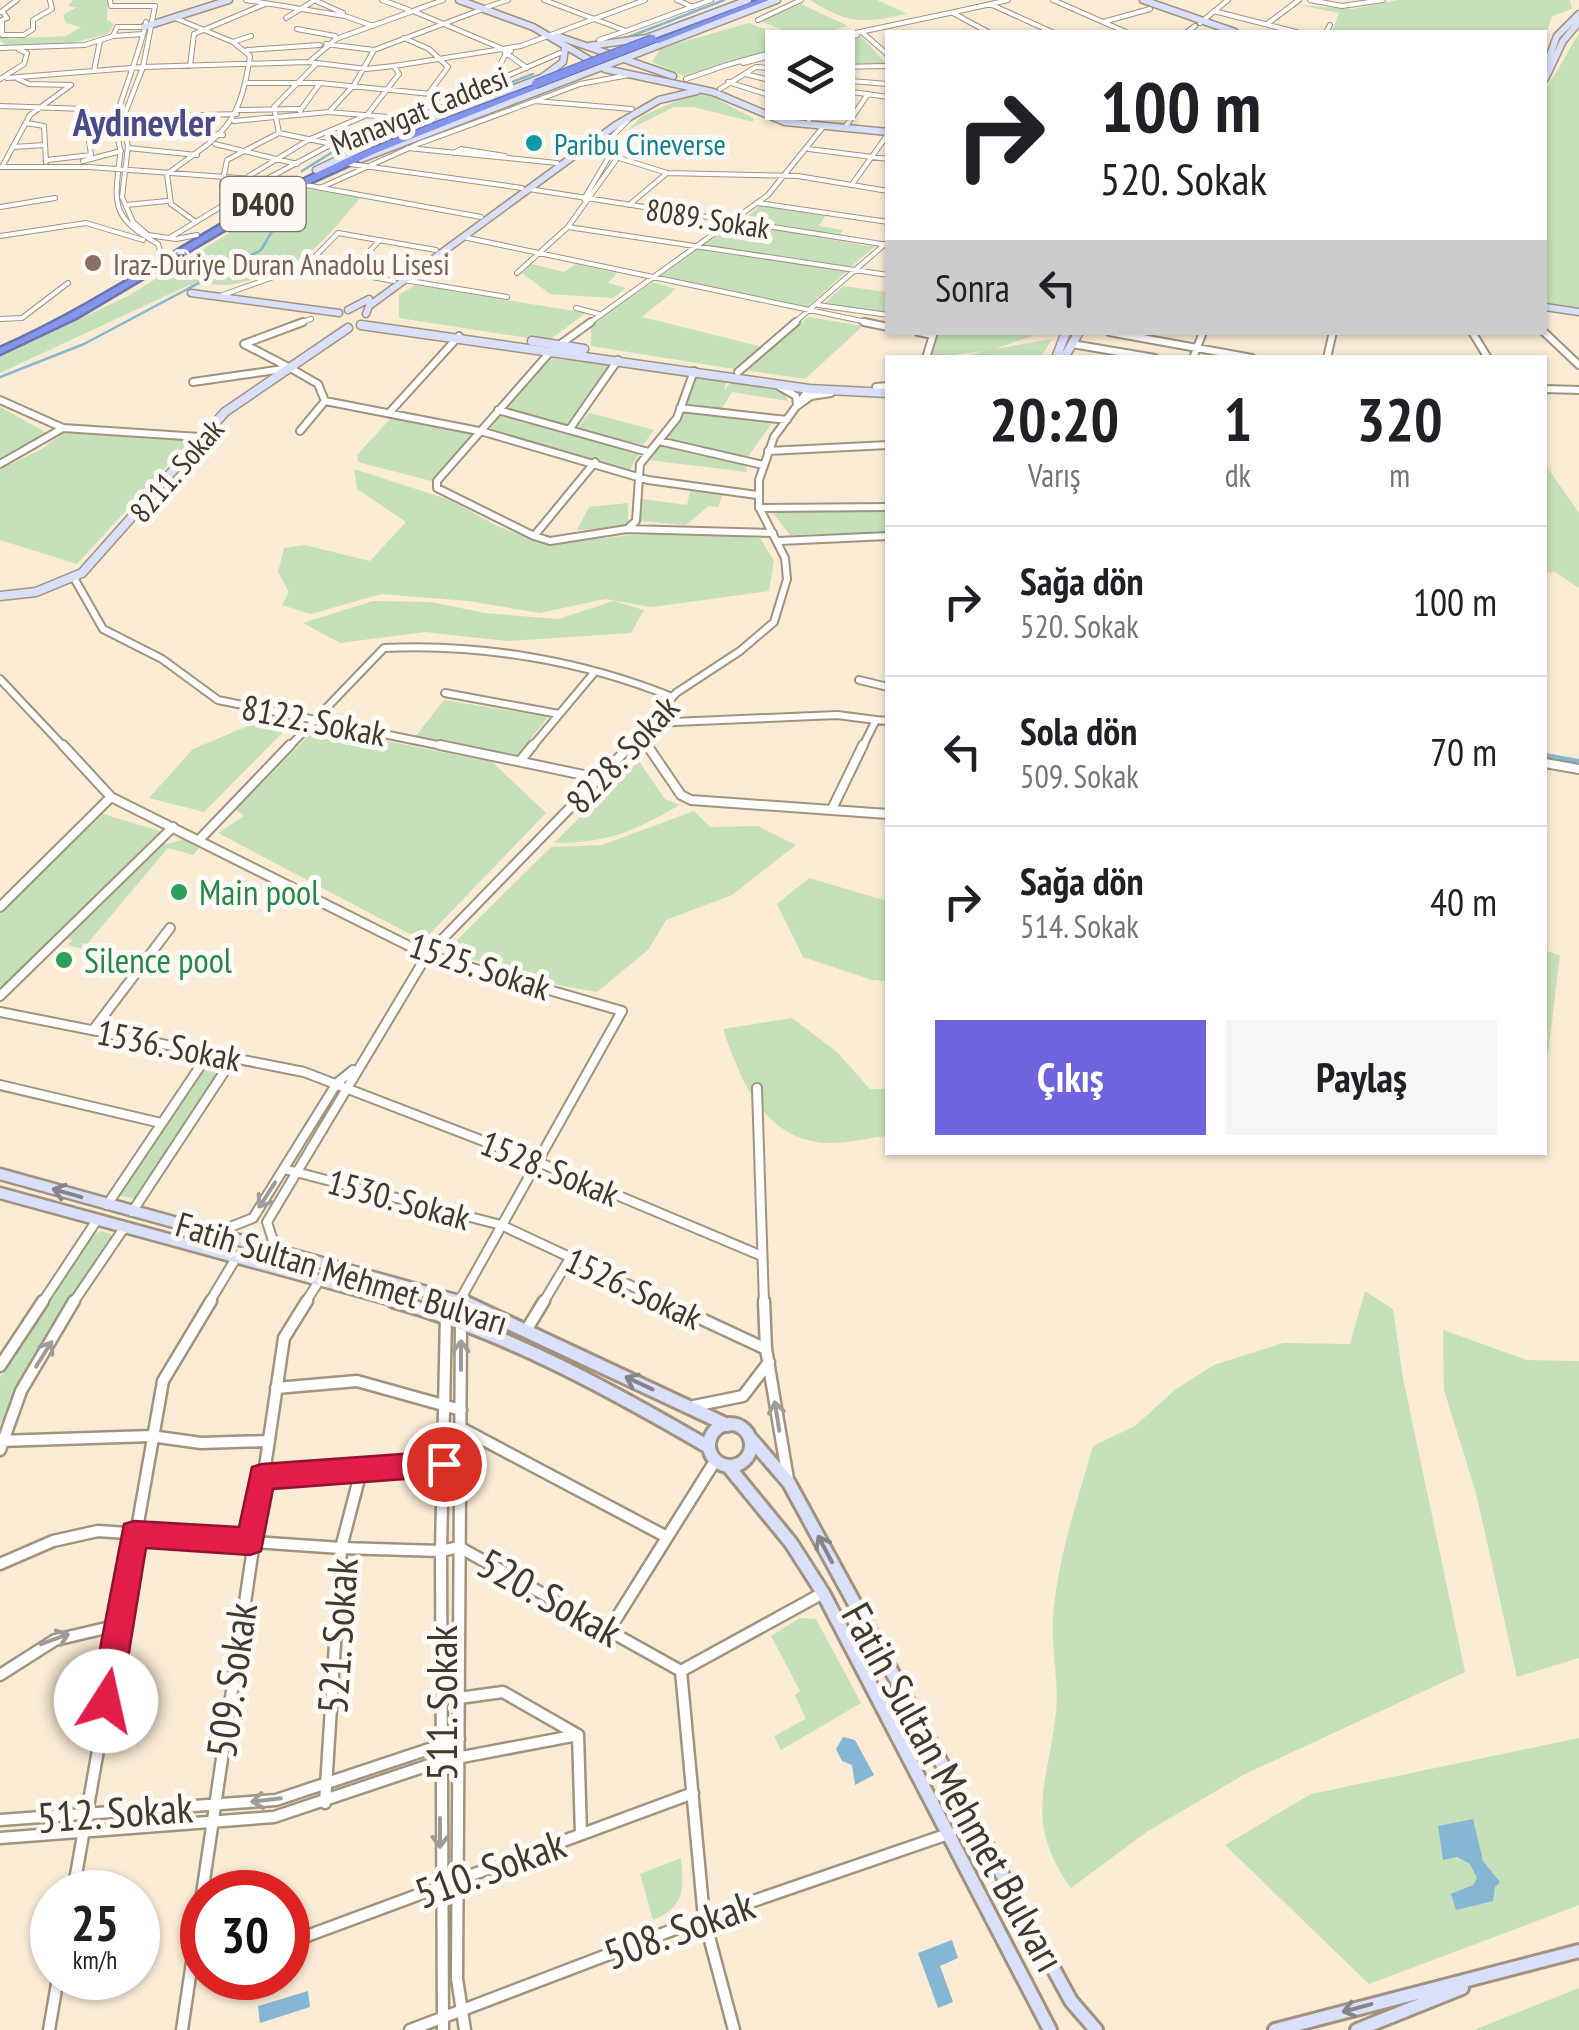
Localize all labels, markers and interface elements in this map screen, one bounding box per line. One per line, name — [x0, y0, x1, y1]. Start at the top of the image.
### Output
map controls — [765, 30, 855, 120]
button: layers — [765, 30, 855, 120]
street label: Manavgat Caddesi — [325, 57, 513, 163]
text: 100 m — [1100, 61, 1261, 151]
icon: right — [935, 70, 1065, 200]
district label: Aydınevler — [72, 97, 216, 146]
place label: Paribu Cineverse — [554, 124, 726, 163]
marker: Paribu Cineverse — [523, 132, 545, 154]
text: 520. Sokak — [1100, 149, 1267, 207]
road number: D400 — [220, 177, 306, 231]
street label: 8089. Sokak — [643, 189, 773, 247]
place label: Iraz-Düriye Duran Anadolu Lisesi — [113, 244, 450, 283]
marker: Iraz-Düriye Duran Anadolu Lisesi — [82, 252, 104, 274]
icon: left — [1030, 260, 1085, 315]
text: Sonra — [935, 263, 1010, 312]
text: 20:20 — [989, 380, 1119, 458]
text: 1 — [1224, 380, 1252, 458]
text: 320 — [1357, 380, 1443, 458]
street label: 8211. Sokak — [120, 410, 232, 530]
text: Varış — [1028, 454, 1081, 496]
text: dk — [1225, 454, 1251, 496]
text: m — [1389, 454, 1410, 496]
text: Sağa dön — [1020, 556, 1144, 605]
icon: right — [935, 574, 990, 629]
text: 100 m — [1413, 577, 1497, 626]
text: 520. Sokak — [1020, 605, 1139, 647]
street label: 8122. Sokak — [238, 684, 390, 757]
street label: 8228. Sokak — [556, 685, 689, 823]
text: Sola dön — [1020, 706, 1137, 755]
icon: left — [935, 724, 990, 779]
text: 70 m — [1430, 727, 1497, 776]
text: 509. Sokak — [1020, 755, 1139, 797]
text: Sağa dön — [1020, 856, 1144, 905]
place label: Main pool — [199, 869, 319, 915]
icon: right — [935, 874, 990, 929]
text: 40 m — [1430, 877, 1497, 926]
marker: Main pool — [168, 881, 190, 903]
text: 514. Sokak — [1020, 905, 1139, 947]
street label: 1525. Sokak — [404, 922, 557, 1010]
place label: Silence pool — [84, 937, 232, 983]
marker: Silence pool — [53, 949, 75, 971]
street label: 1536. Sokak — [93, 1009, 245, 1082]
button: Çıkış — [935, 1020, 1206, 1135]
button: Paylaş — [1226, 1020, 1497, 1135]
street label: 1528. Sokak — [474, 1119, 627, 1217]
street label: 1530. Sokak — [323, 1158, 476, 1240]
one-way arrow — [257, 1181, 277, 1209]
one-way arrow — [52, 1183, 83, 1201]
street label: Fatih Sultan Mehmet Bulvarı — [171, 1201, 513, 1345]
street label: 1526. Sokak — [558, 1236, 710, 1340]
one-way arrow — [34, 1340, 54, 1369]
one-way arrow — [452, 1340, 470, 1372]
one-way arrow — [625, 1372, 655, 1391]
one-way arrow — [767, 1401, 785, 1433]
pin — [402, 1422, 487, 1507]
icon: arrive — [417, 1437, 472, 1492]
street label: 520. Sokak — [469, 1535, 631, 1659]
one-way arrow — [814, 1535, 834, 1565]
street label: 521. Sokak — [304, 1556, 370, 1716]
street label: Fatih Sultan Mehmet Bulvarı — [830, 1593, 1078, 1981]
street label: 509. Sokak — [193, 1599, 269, 1761]
street label: 511. Sokak — [414, 1625, 469, 1781]
one-way arrow — [38, 1629, 69, 1647]
position arrow — [54, 1649, 158, 1753]
street label: 512. Sokak — [35, 1779, 195, 1845]
one-way arrow — [251, 1791, 283, 1810]
street label: 510. Sokak — [407, 1816, 573, 1920]
one-way arrow — [430, 1816, 450, 1848]
speed limit sign: 30 — [180, 1870, 310, 2000]
street label: 508. Sokak — [596, 1877, 762, 1981]
text: 25 — [71, 1890, 119, 1955]
text: km/h — [73, 1944, 117, 1976]
one-way arrow — [1342, 2000, 1373, 2018]

